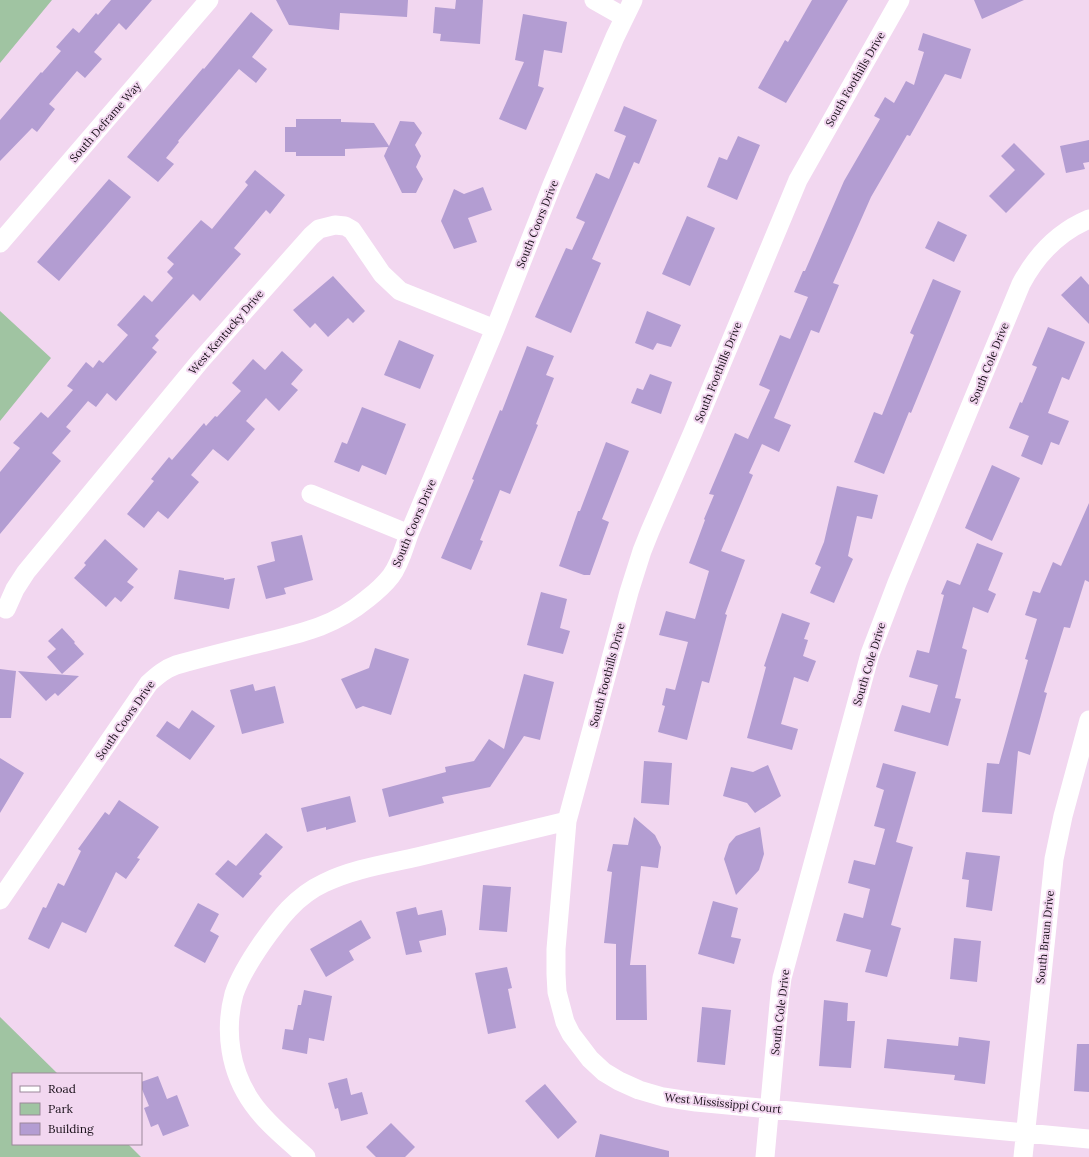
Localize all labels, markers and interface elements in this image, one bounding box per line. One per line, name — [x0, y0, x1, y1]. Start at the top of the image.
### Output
street label: South Foothills Drive — [822, 29, 888, 129]
street label: South Deframe Way — [66, 79, 144, 165]
street label: South Coors Drive — [513, 178, 561, 270]
street label: West Kentucky Drive — [185, 287, 267, 377]
street label: South Foothills Drive — [691, 320, 745, 424]
street label: South Cole Drive — [966, 320, 1012, 406]
street label: South Coors Drive — [389, 477, 439, 569]
street label: South Foothills Drive — [586, 621, 628, 729]
street label: South Cole Drive — [850, 621, 888, 707]
street label: South Coors Drive — [92, 678, 158, 762]
street label: South Braun Drive — [1033, 890, 1057, 984]
street label: South Cole Drive — [768, 968, 792, 1056]
legend — [12, 1073, 142, 1145]
text: Road — [48, 1081, 76, 1096]
street label: West Mississippi Court — [664, 1090, 783, 1116]
text: Park — [48, 1101, 74, 1116]
text: Building — [48, 1121, 94, 1136]

